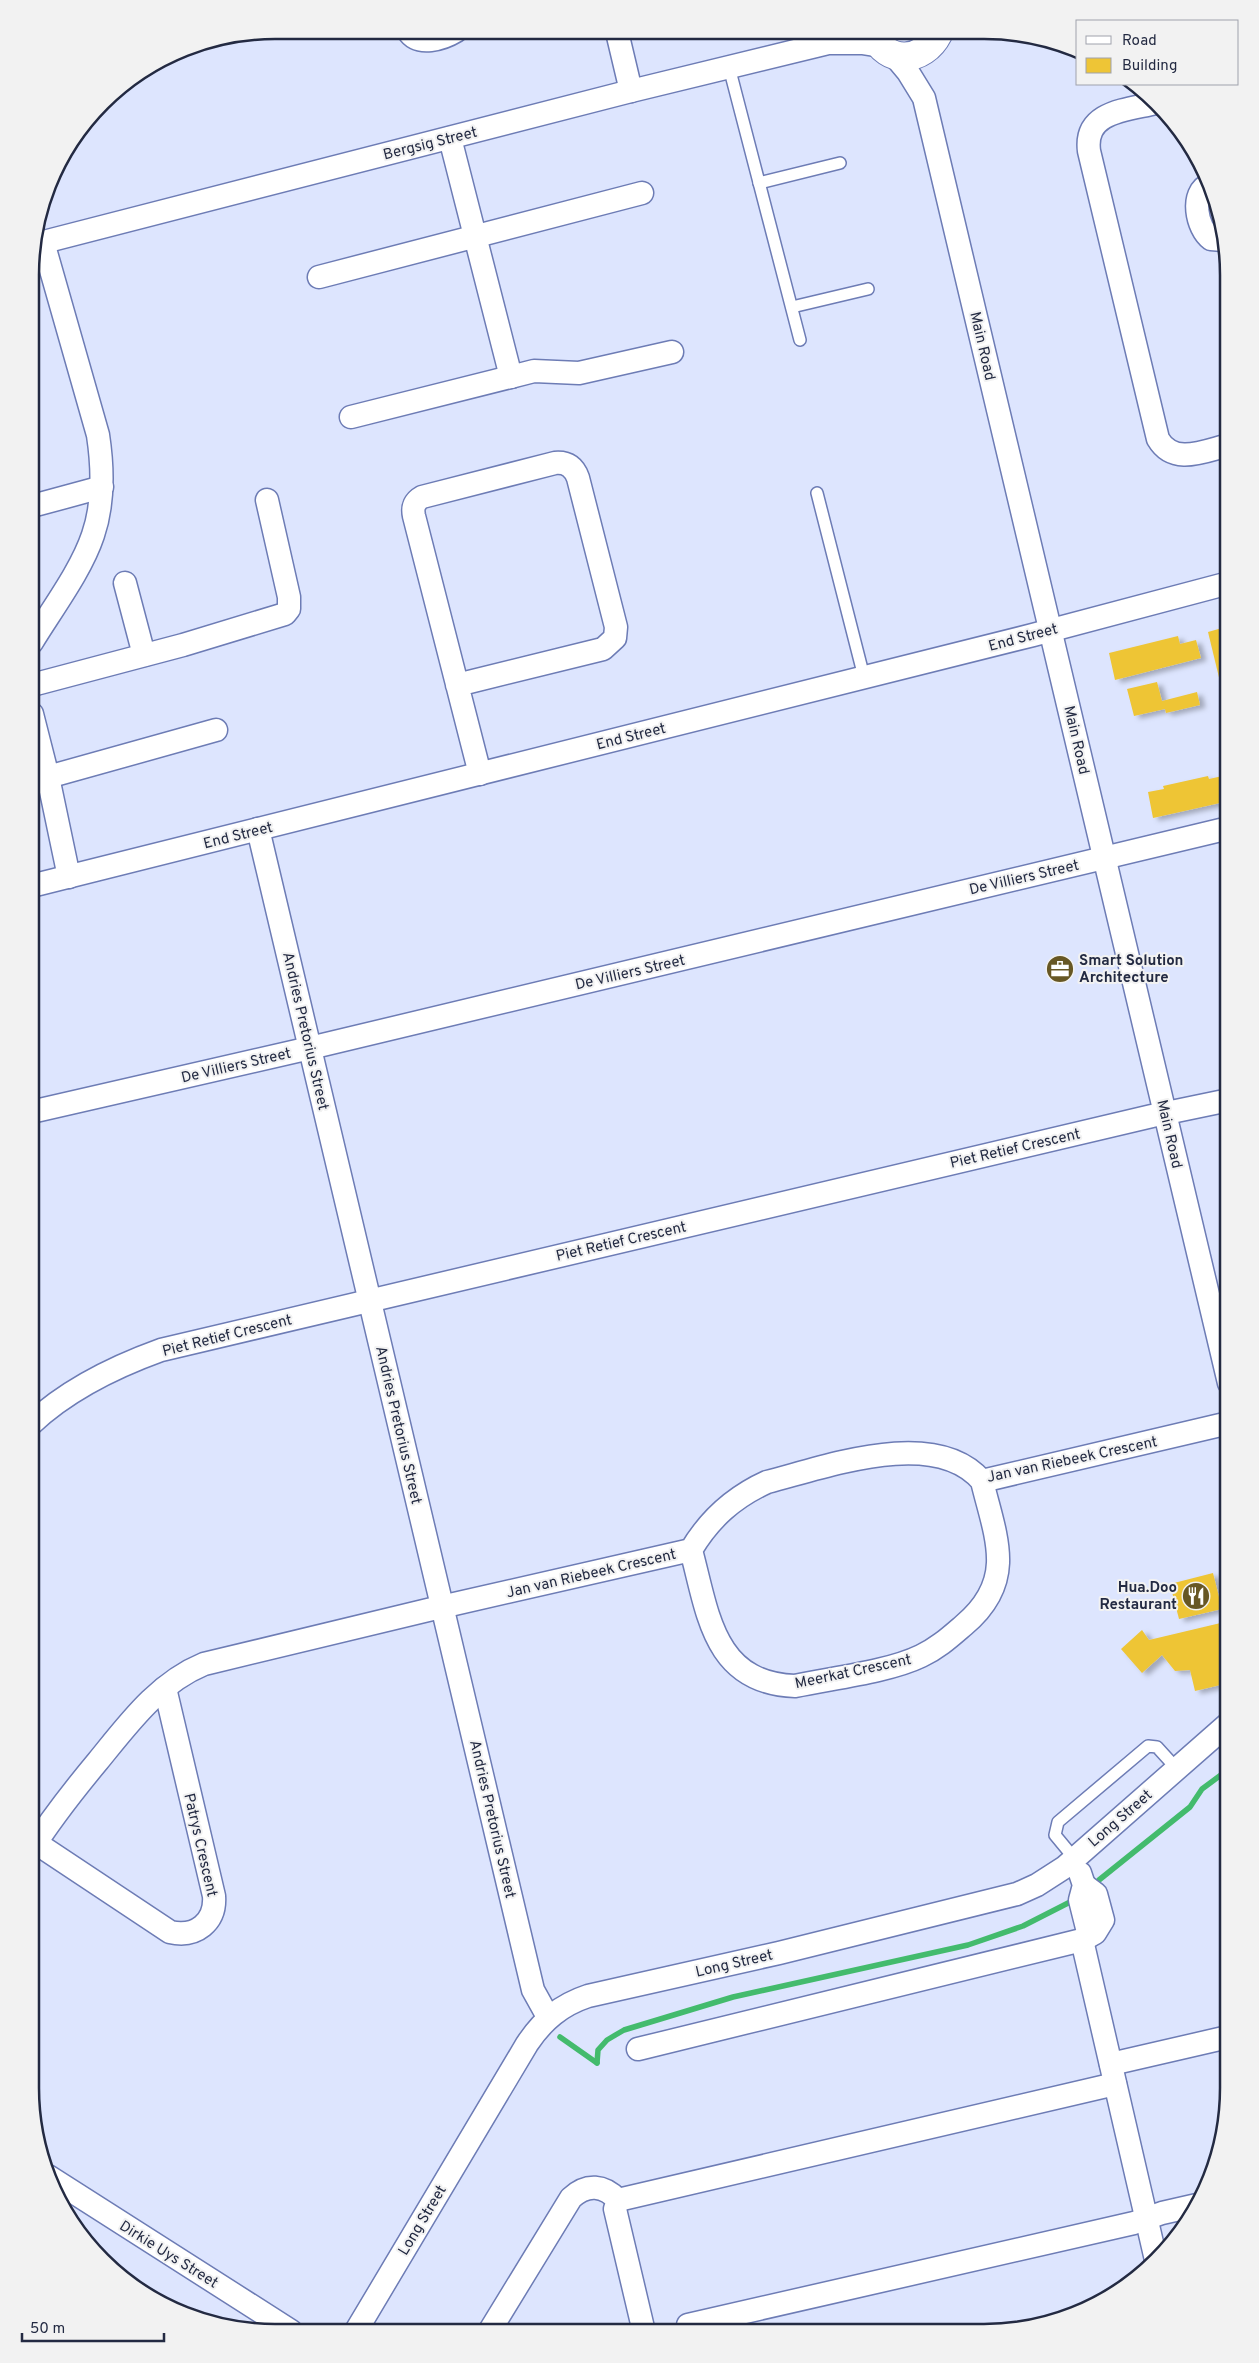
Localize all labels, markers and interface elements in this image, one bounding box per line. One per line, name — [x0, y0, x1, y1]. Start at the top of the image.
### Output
legend — [1076, 20, 1239, 85]
text: Road — [1122, 32, 1157, 51]
text: Building — [1122, 57, 1177, 76]
street label: Bergsig Street — [381, 124, 479, 165]
street label: Main Road — [964, 310, 999, 383]
street label: End Street — [987, 620, 1060, 657]
street label: Main Road — [1058, 704, 1093, 777]
street label: End Street — [595, 720, 668, 755]
street label: End Street — [202, 819, 275, 854]
street label: De Villiers Street — [968, 857, 1081, 900]
street label: Andries Pretorius Street — [277, 950, 332, 1112]
street label: De Villiers Street — [574, 952, 687, 995]
place label: Smart Solution Architecture — [1079, 952, 1184, 988]
office icon: Smart Solution Architecture — [1045, 954, 1075, 984]
street label: De Villiers Street — [180, 1045, 293, 1088]
street label: Main Road — [1151, 1098, 1186, 1171]
street label: Piet Retief Crescent — [948, 1125, 1082, 1174]
street label: Piet Retief Crescent — [554, 1218, 688, 1267]
street label: Piet Retief Crescent — [161, 1311, 294, 1362]
street label: Andries Pretorius Street — [370, 1344, 425, 1506]
street label: Jan van Riebeek Crescent — [985, 1433, 1159, 1488]
street label: Jan van Riebeek Crescent — [505, 1546, 678, 1603]
place label: Hua.Doo Restaurant — [1100, 1579, 1177, 1615]
restaurant icon: Hua.Doo Restaurant — [1181, 1581, 1211, 1611]
street label: Meerkat Crescent — [793, 1651, 913, 1694]
street label: Andries Pretorius Street — [464, 1738, 519, 1900]
street label: Long Street — [1085, 1786, 1157, 1852]
street label: Patrys Crescent — [178, 1792, 221, 1899]
street label: Long Street — [694, 1946, 775, 1983]
street label: Long Street — [395, 2182, 452, 2259]
street label: Dirkie Uys Street — [115, 2217, 221, 2293]
scale bar — [22, 2310, 165, 2342]
text: 50 m — [30, 2320, 65, 2339]

